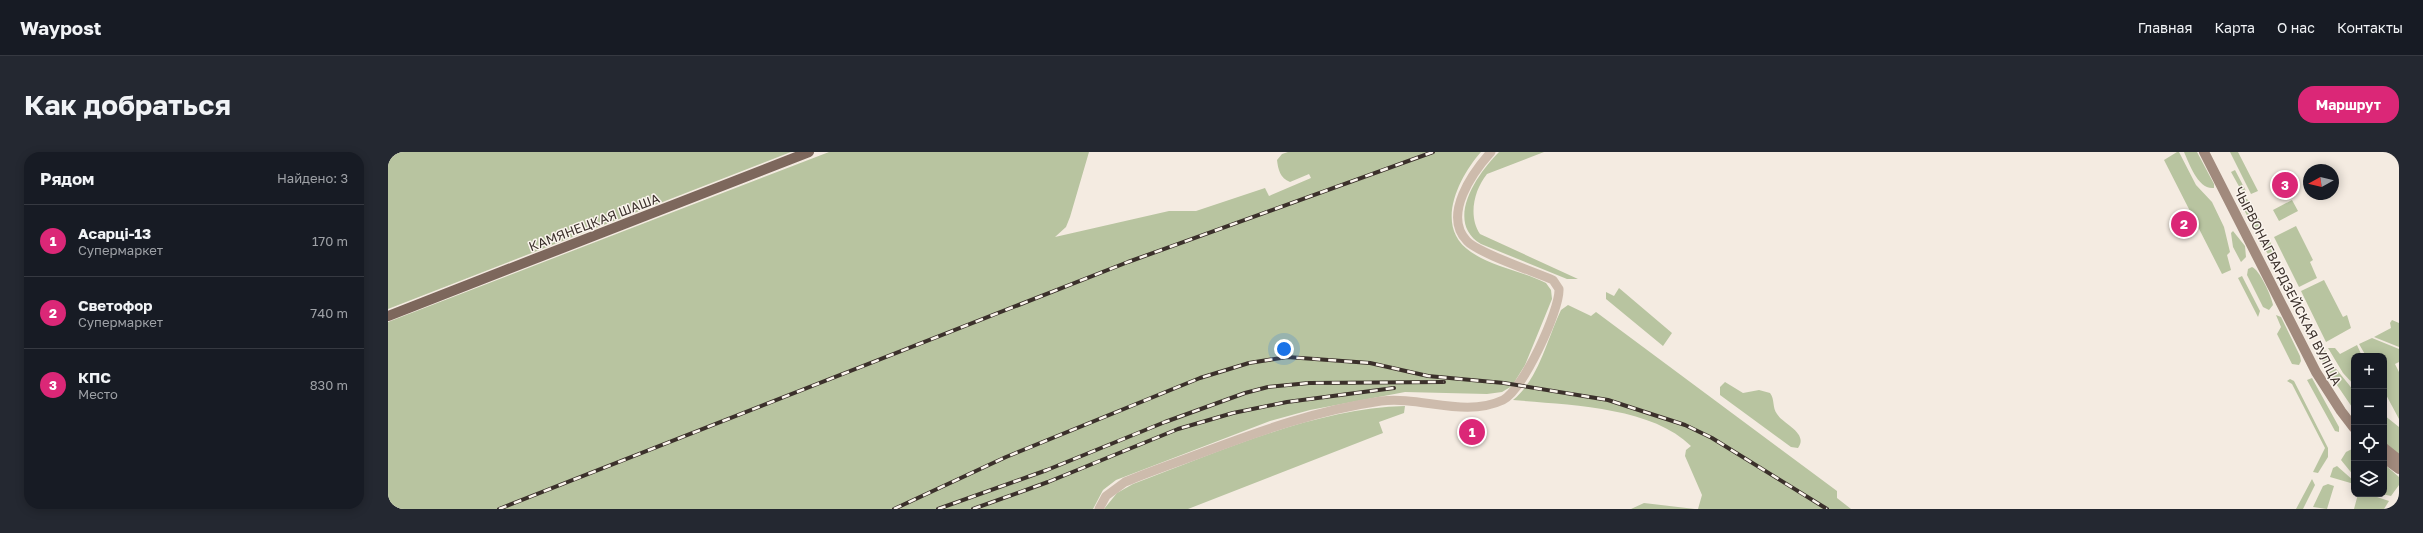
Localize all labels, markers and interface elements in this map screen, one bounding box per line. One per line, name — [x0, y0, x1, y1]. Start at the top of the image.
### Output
text: Waypost — [20, 16, 101, 39]
text: Главная — [2138, 19, 2192, 36]
text: Карта — [2214, 19, 2255, 36]
text: О нас — [2277, 19, 2315, 36]
text: Контакты — [2337, 19, 2403, 36]
button: Маршрут — [2298, 86, 2399, 123]
text: Как добраться — [24, 88, 231, 121]
north arrow — [2303, 164, 2339, 200]
text: Рядом — [40, 168, 94, 189]
text: Найдено: 3 — [277, 170, 348, 186]
pin: 3 — [2272, 170, 2298, 200]
street label: ЧЫРВОНАГВАРДЗЕЙСКАЯ ВУЛІЦА — [2231, 184, 2345, 388]
street label: КАМЯНЕЦКАЯ ШАША — [526, 190, 662, 254]
pin: 2 — [2171, 209, 2197, 239]
text: Асарці-13 — [78, 224, 151, 242]
text: 1 — [50, 233, 56, 249]
text: 170 m — [312, 233, 348, 249]
text: Супермаркет — [78, 242, 163, 258]
text: Светофор — [78, 296, 152, 314]
text: 2 — [49, 305, 57, 321]
text: 740 m — [310, 305, 348, 321]
text: Супермаркет — [78, 314, 163, 330]
your location — [1274, 339, 1294, 359]
map controls — [2351, 353, 2387, 497]
button: + — [2351, 353, 2387, 389]
text: КПС — [78, 368, 111, 386]
text: 3 — [49, 377, 57, 393]
text: 830 m — [310, 377, 348, 393]
text: Место — [78, 386, 118, 402]
button: − — [2351, 389, 2387, 425]
pin: 1 — [1459, 417, 1485, 447]
button: locate — [2351, 425, 2387, 461]
button: layers — [2351, 461, 2387, 497]

